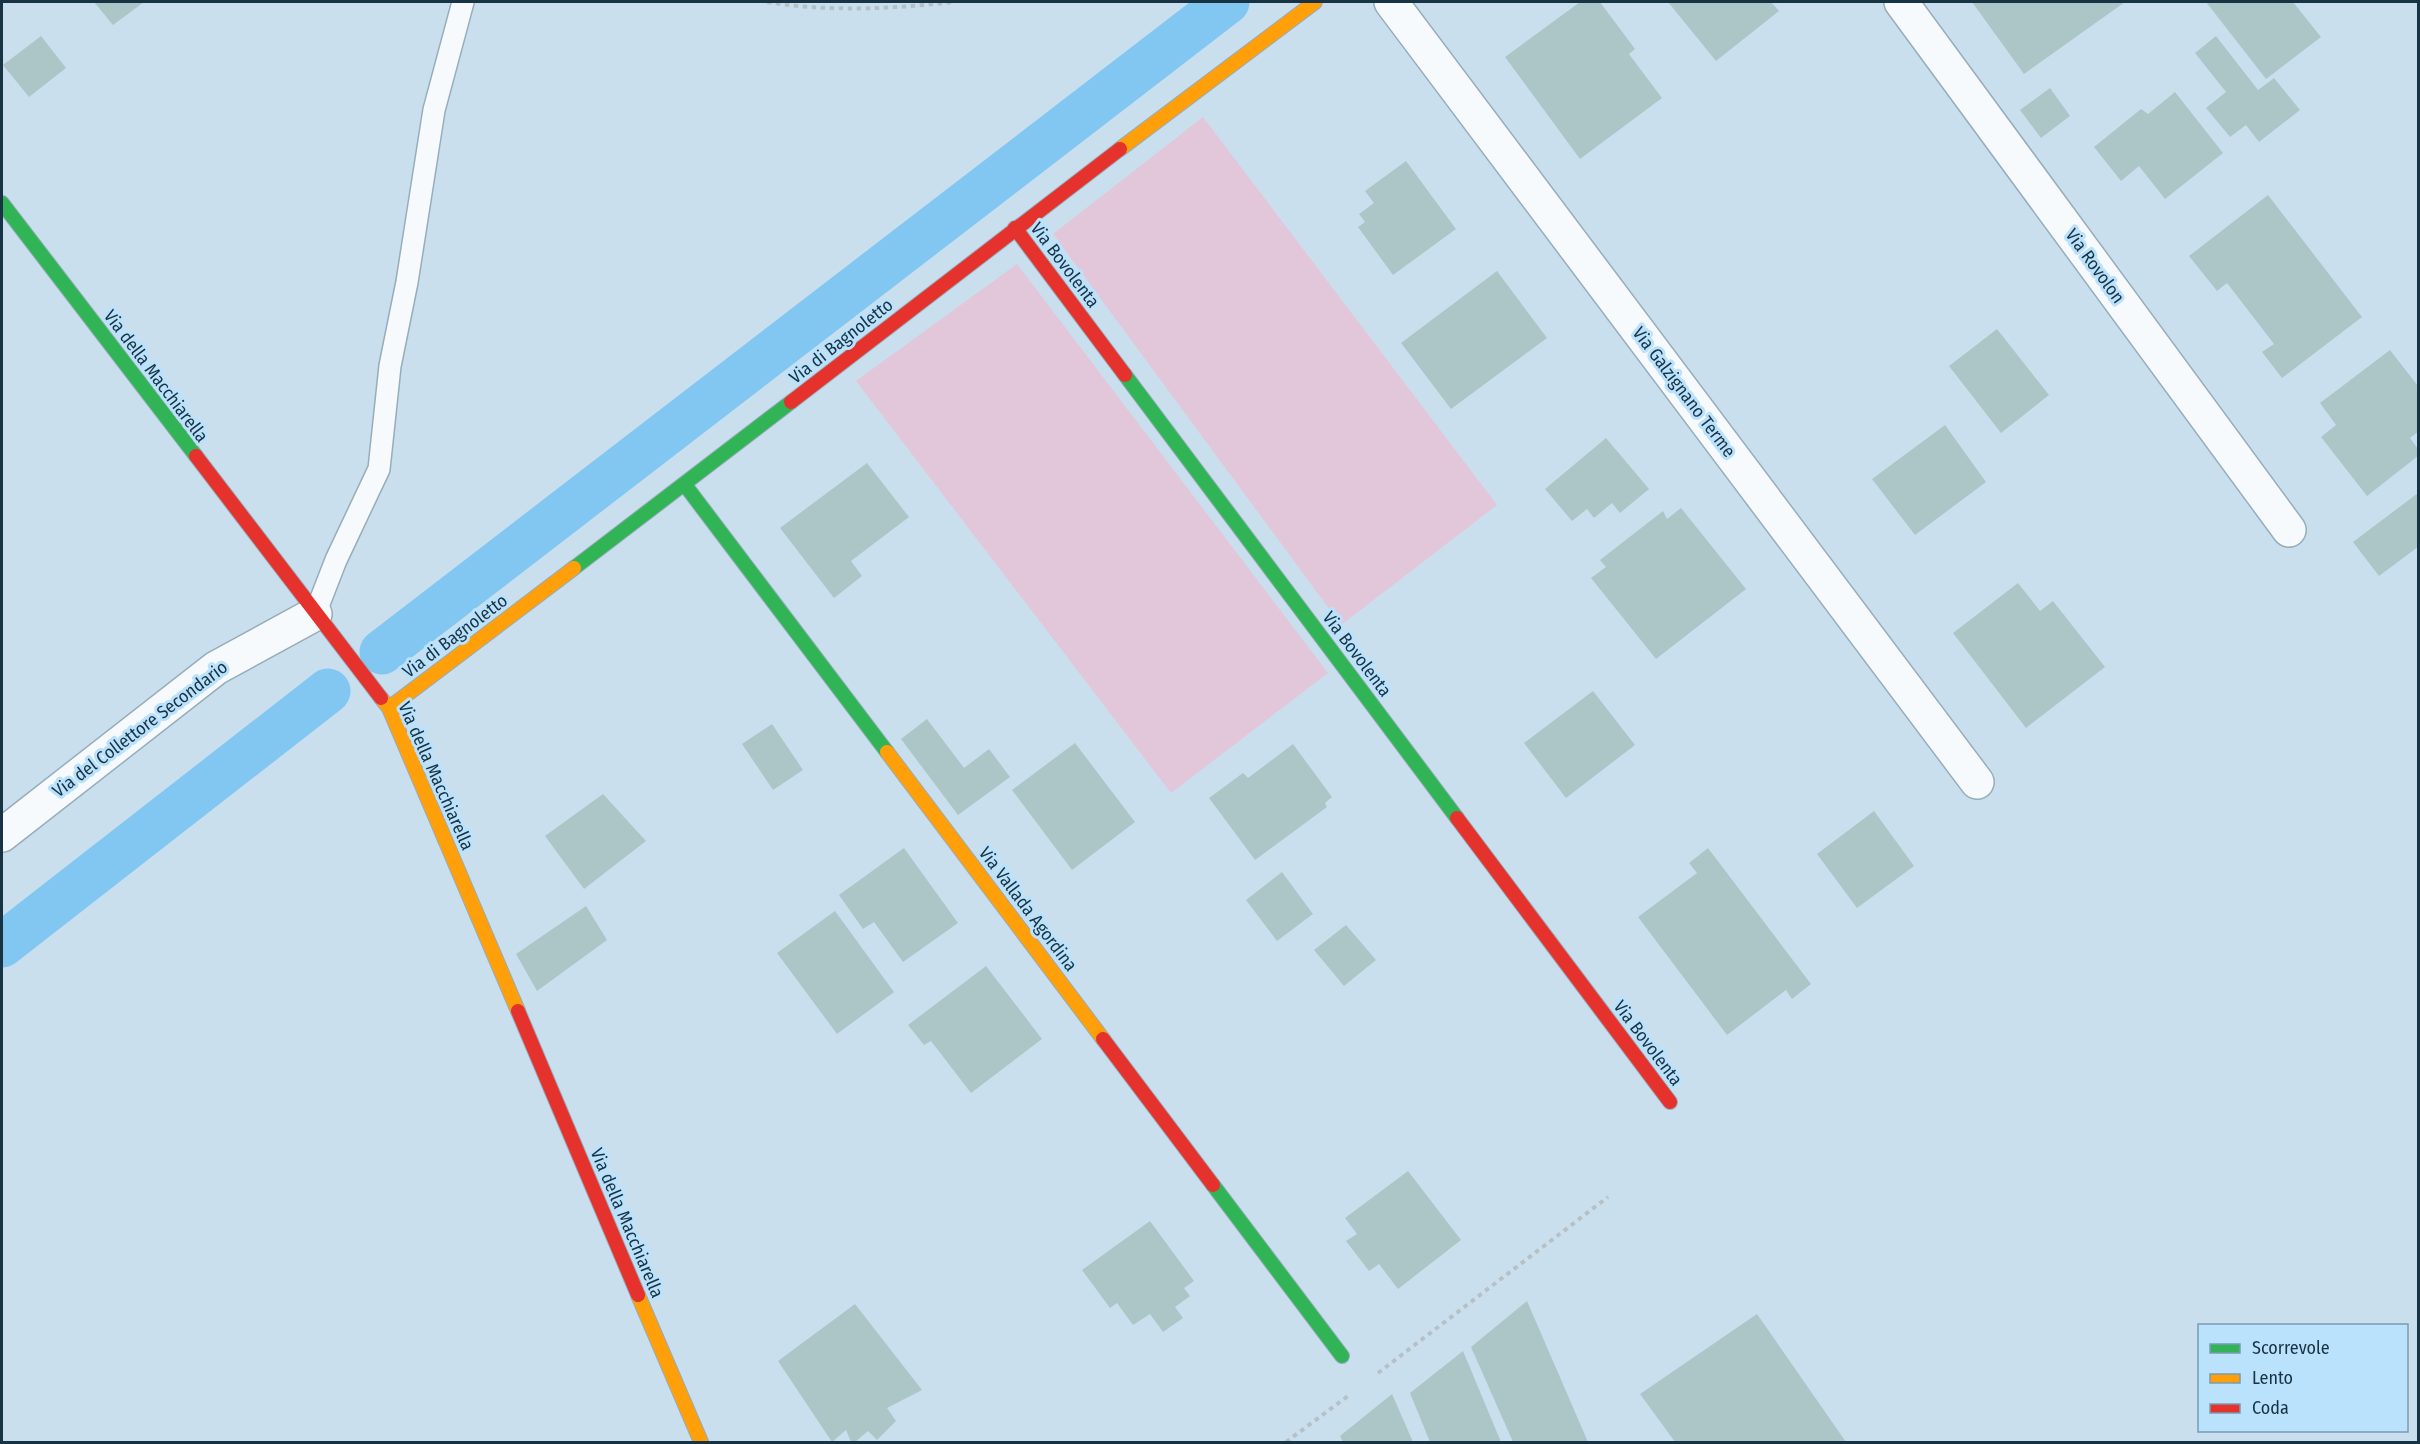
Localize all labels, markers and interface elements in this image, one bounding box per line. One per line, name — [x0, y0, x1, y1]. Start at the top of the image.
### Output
street label: Via Bovolenta — [1026, 218, 1104, 312]
street label: Via Rovolon — [2061, 224, 2129, 308]
street label: Via di Bagnoletto — [785, 294, 897, 388]
street label: Via della Macchiarella — [99, 305, 213, 447]
street label: Via Galzignano Terme — [1628, 322, 1740, 462]
street label: Via di Bagnoletto — [398, 589, 512, 683]
street label: Via Bovolenta — [1318, 607, 1396, 701]
street label: Via del Collettore Secondario — [48, 656, 232, 802]
street label: Via della Macchiarella — [393, 698, 479, 854]
street label: Via Vallada Agordina — [974, 842, 1082, 976]
street label: Via Bovolenta — [1609, 996, 1687, 1090]
street label: Via della Macchiarella — [586, 1145, 668, 1301]
legend — [2198, 1324, 2408, 1432]
text: Scorrevole — [2252, 1337, 2330, 1359]
text: Lento — [2252, 1367, 2293, 1389]
text: Coda — [2252, 1397, 2289, 1419]

